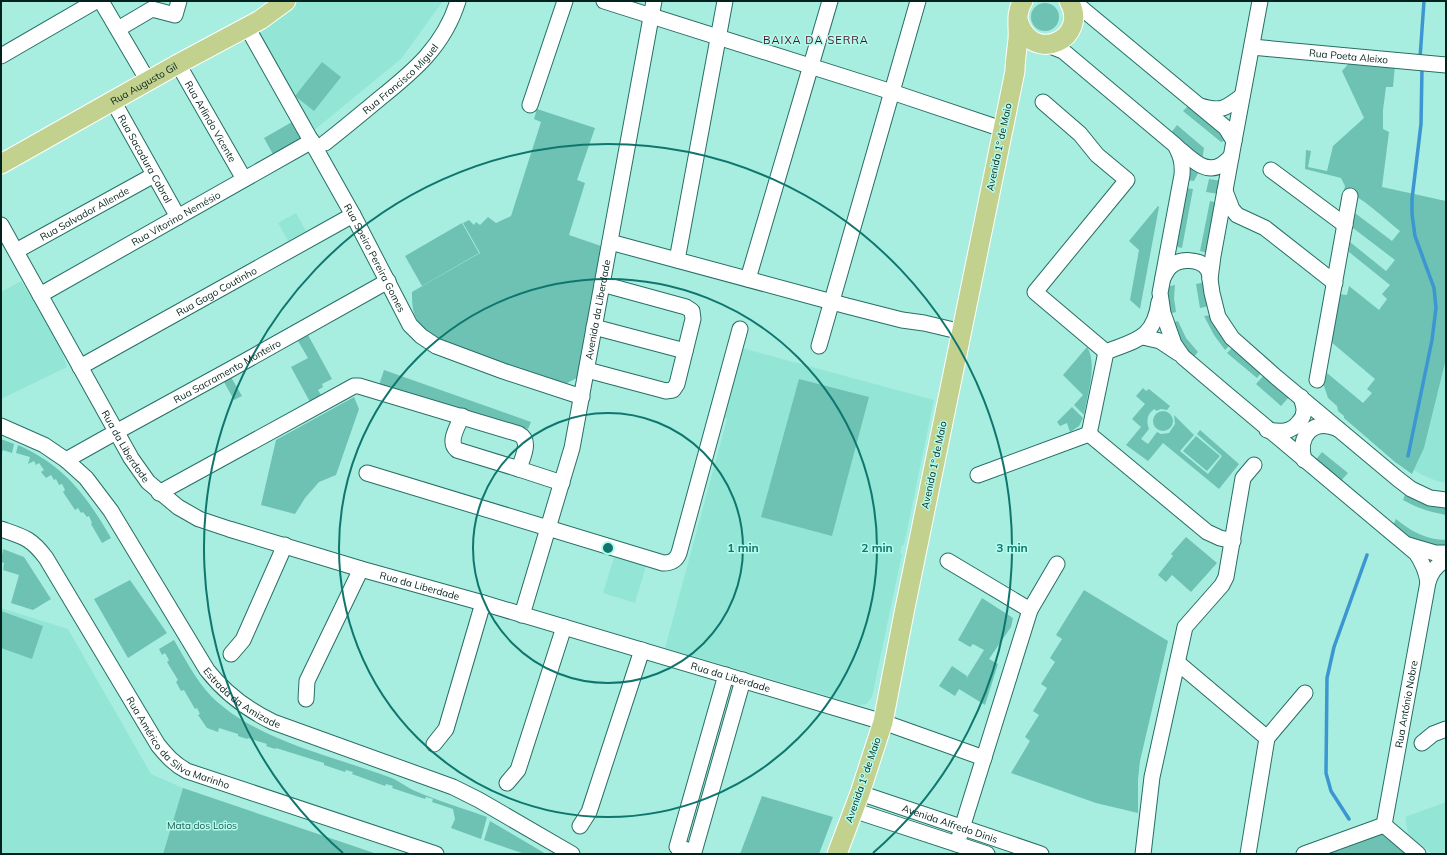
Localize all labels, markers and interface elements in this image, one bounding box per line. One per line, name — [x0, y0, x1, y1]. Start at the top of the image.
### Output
district label: BAIXA DA SERRA — [763, 33, 869, 47]
street label: Rua Francisco Miguel — [360, 41, 441, 117]
street label: Rua Poeta Aleixo — [1308, 46, 1389, 66]
street label: Rua Augusto Gil — [108, 59, 180, 107]
street label: Rua Arlindo Vicente — [182, 78, 239, 164]
street label: Avenida 1º de Maio — [983, 102, 1015, 192]
street label: Rua Sacadura Cabral — [115, 112, 175, 205]
street label: Rua Salvador Allende — [37, 184, 131, 243]
street label: Rua Vitorino Nemésio — [129, 188, 223, 249]
street label: Rua Soeiro Pereira Gomes — [341, 201, 409, 314]
street label: Avenida da Liberdade — [582, 258, 613, 361]
street label: Rua Gago Coutinho — [174, 263, 259, 319]
street label: Rua Sacramento Monteiro — [171, 336, 283, 406]
street label: Rua da Liberdade — [99, 408, 153, 485]
street label: Avenida 1º de Maio — [918, 420, 950, 510]
text: 1 min — [727, 540, 759, 555]
text: 2 min — [861, 540, 893, 555]
text: 3 min — [996, 540, 1028, 555]
centre of rings — [601, 541, 615, 555]
street label: Rua da Liberdade — [378, 568, 461, 603]
street label: Rua da Liberdade — [689, 659, 772, 695]
street label: Rua António Nobre — [1392, 659, 1420, 749]
street label: Estrada da Amizade — [201, 665, 282, 731]
street label: Rua Américo da Silva Marinho — [124, 694, 232, 791]
street label: Avenida 1º de Maio — [842, 735, 884, 824]
street label: Avenida Alfredo Dinis — [900, 801, 1000, 846]
park label: Mata dos Loios — [167, 819, 237, 832]

